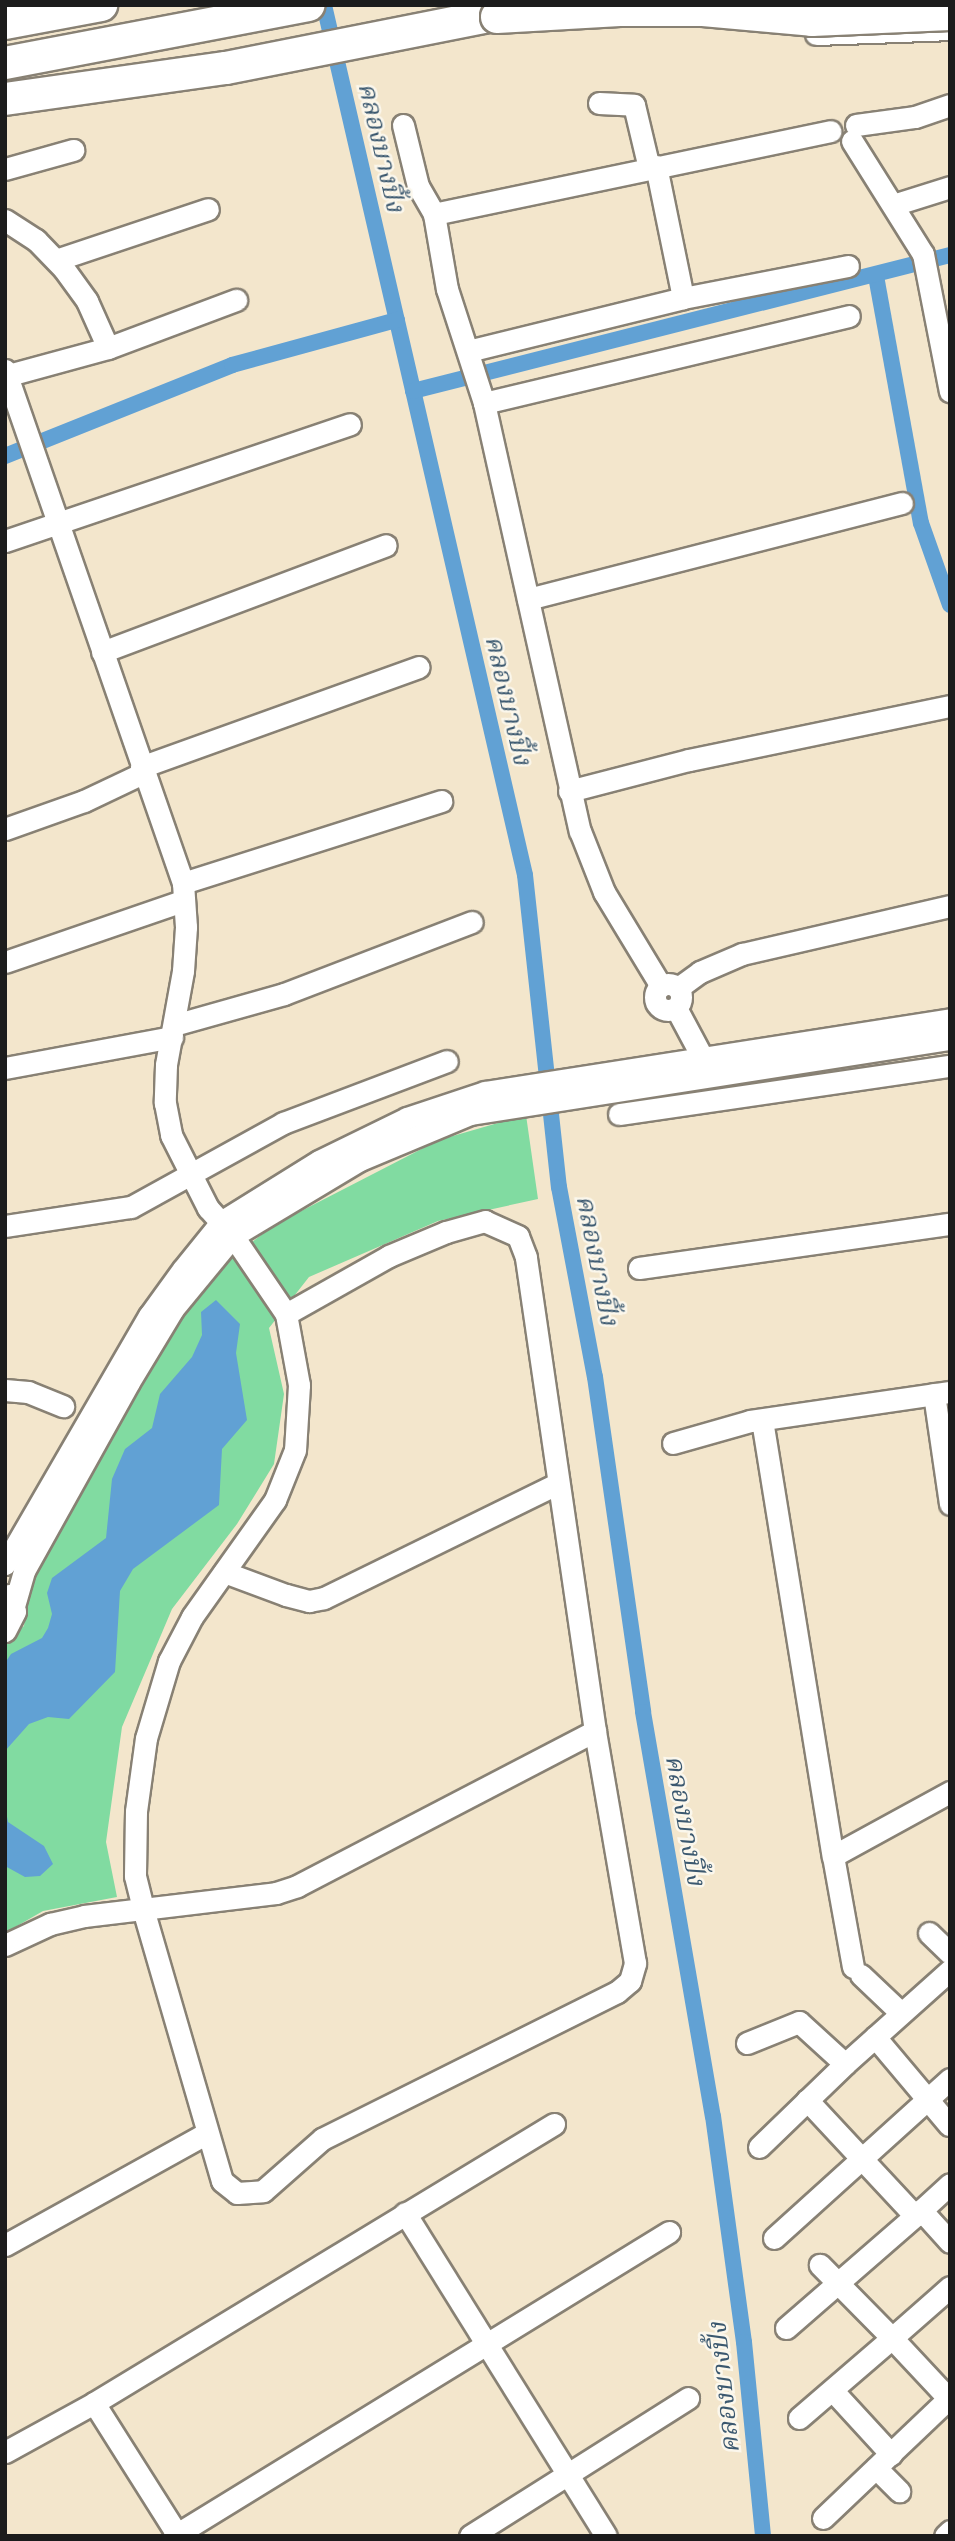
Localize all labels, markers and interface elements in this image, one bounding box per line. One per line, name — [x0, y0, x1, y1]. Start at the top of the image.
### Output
water label: คลองบางปิ้ง — [352, 79, 412, 215]
water label: คลองบางปิ้ง — [479, 632, 539, 768]
water label: คลองบางปิ้ง — [570, 1192, 626, 1328]
water label: คลองบางปิ้ง — [659, 1752, 713, 1888]
water label: คลองบางปิ้ง — [701, 2321, 745, 2455]

